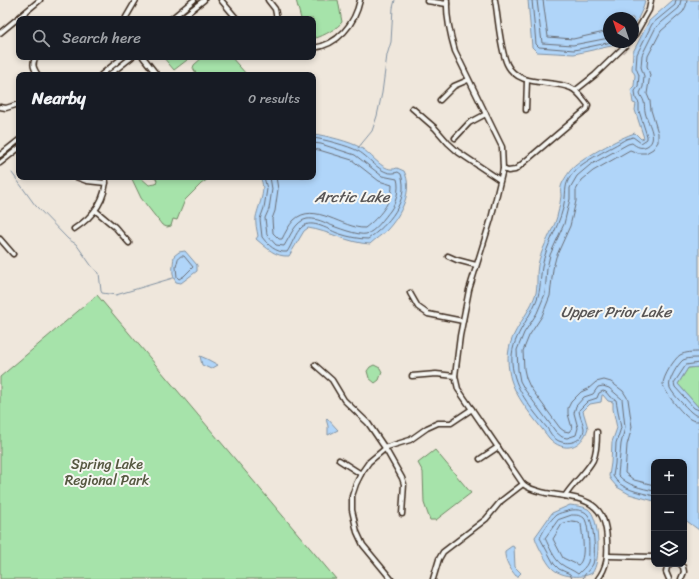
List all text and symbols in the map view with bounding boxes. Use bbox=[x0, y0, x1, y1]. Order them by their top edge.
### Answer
north arrow bbox=[603, 12, 639, 48]
search box bbox=[16, 16, 316, 60]
text: Search here bbox=[62, 25, 141, 51]
icon: search bbox=[30, 27, 52, 49]
text: Nearby bbox=[32, 83, 86, 113]
text: 0 results bbox=[248, 87, 300, 110]
water label: Arctic Lake bbox=[314, 184, 391, 210]
water label: Upper Prior Lake bbox=[561, 299, 673, 325]
park label: Spring Lake Regional Park bbox=[65, 452, 150, 493]
map controls bbox=[651, 459, 687, 567]
button: + bbox=[651, 459, 687, 495]
button: − bbox=[651, 495, 687, 531]
button: layers bbox=[651, 531, 687, 567]

